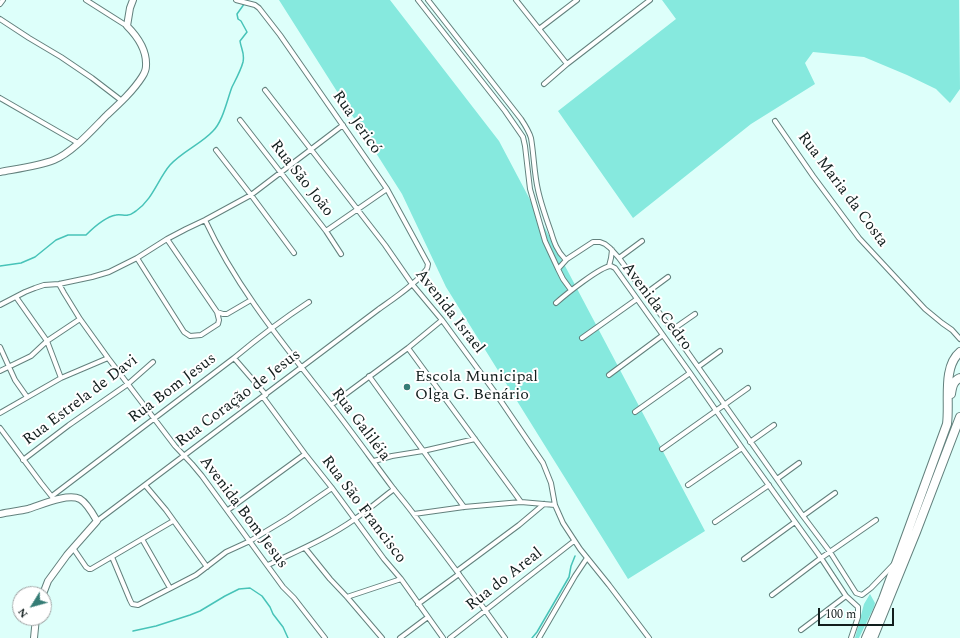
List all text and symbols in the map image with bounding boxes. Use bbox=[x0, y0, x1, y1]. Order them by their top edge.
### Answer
street label: Rua Jericó bbox=[327, 88, 385, 158]
street label: Rua Maria da Costa bbox=[793, 129, 891, 251]
street label: Rua São João bbox=[265, 137, 337, 221]
street label: Avenida Cedro bbox=[617, 259, 695, 355]
street label: Avenida Israel bbox=[410, 266, 488, 358]
street label: Rua Coração de Jesus bbox=[173, 346, 305, 452]
street label: Rua Bom Jesus bbox=[125, 350, 221, 428]
street label: Rua Estrela de Davi bbox=[20, 352, 142, 450]
place label: Escola Municipal Olga G. Benário bbox=[415, 368, 538, 406]
marker: Escola Municipal Olga G. Benário bbox=[402, 382, 412, 392]
street label: Rua Galiléia bbox=[326, 385, 394, 465]
street label: Rua São Francisco bbox=[316, 452, 410, 568]
street label: Avenida Bom Jesus bbox=[195, 453, 291, 573]
street label: Rua do Areal bbox=[463, 544, 547, 616]
north arrow bbox=[12, 586, 52, 626]
scale bar bbox=[820, 600, 896, 626]
text: N bbox=[13, 604, 32, 622]
text: 100 m bbox=[825, 605, 856, 624]

